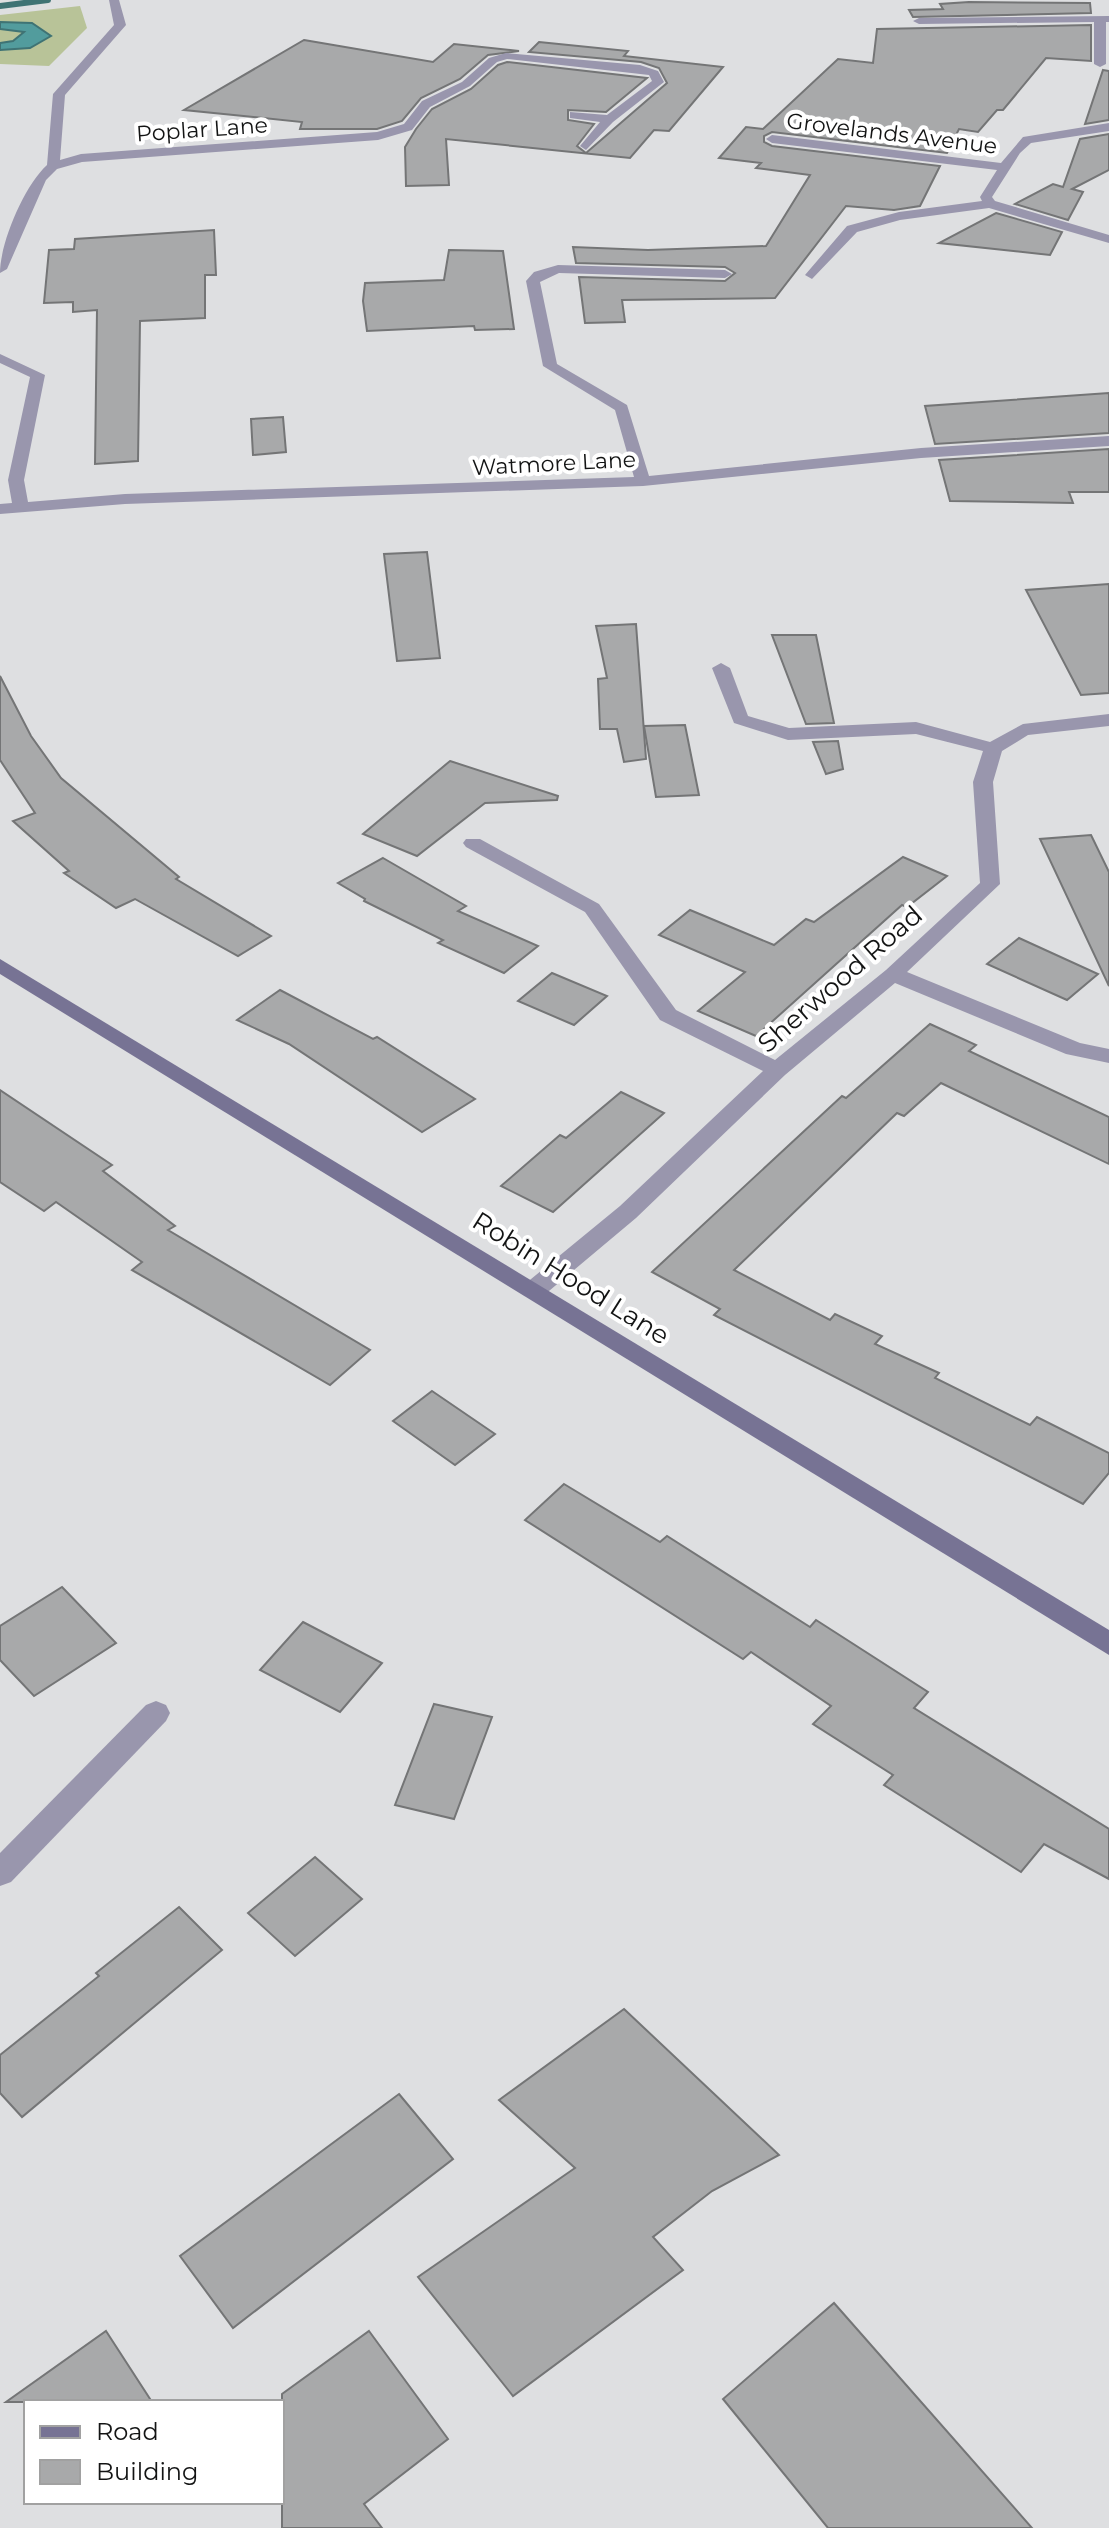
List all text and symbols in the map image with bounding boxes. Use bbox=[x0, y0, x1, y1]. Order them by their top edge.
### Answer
street label: Grovelands Avenue bbox=[785, 107, 999, 160]
street label: Poplar Lane bbox=[135, 111, 269, 148]
street label: Watmore Lane bbox=[471, 446, 637, 481]
street label: Sherwood Road bbox=[751, 899, 929, 1059]
street label: Robin Hood Lane bbox=[467, 1204, 675, 1352]
legend bbox=[24, 2400, 284, 2504]
text: Road bbox=[96, 2417, 159, 2446]
text: Building bbox=[96, 2457, 199, 2486]

